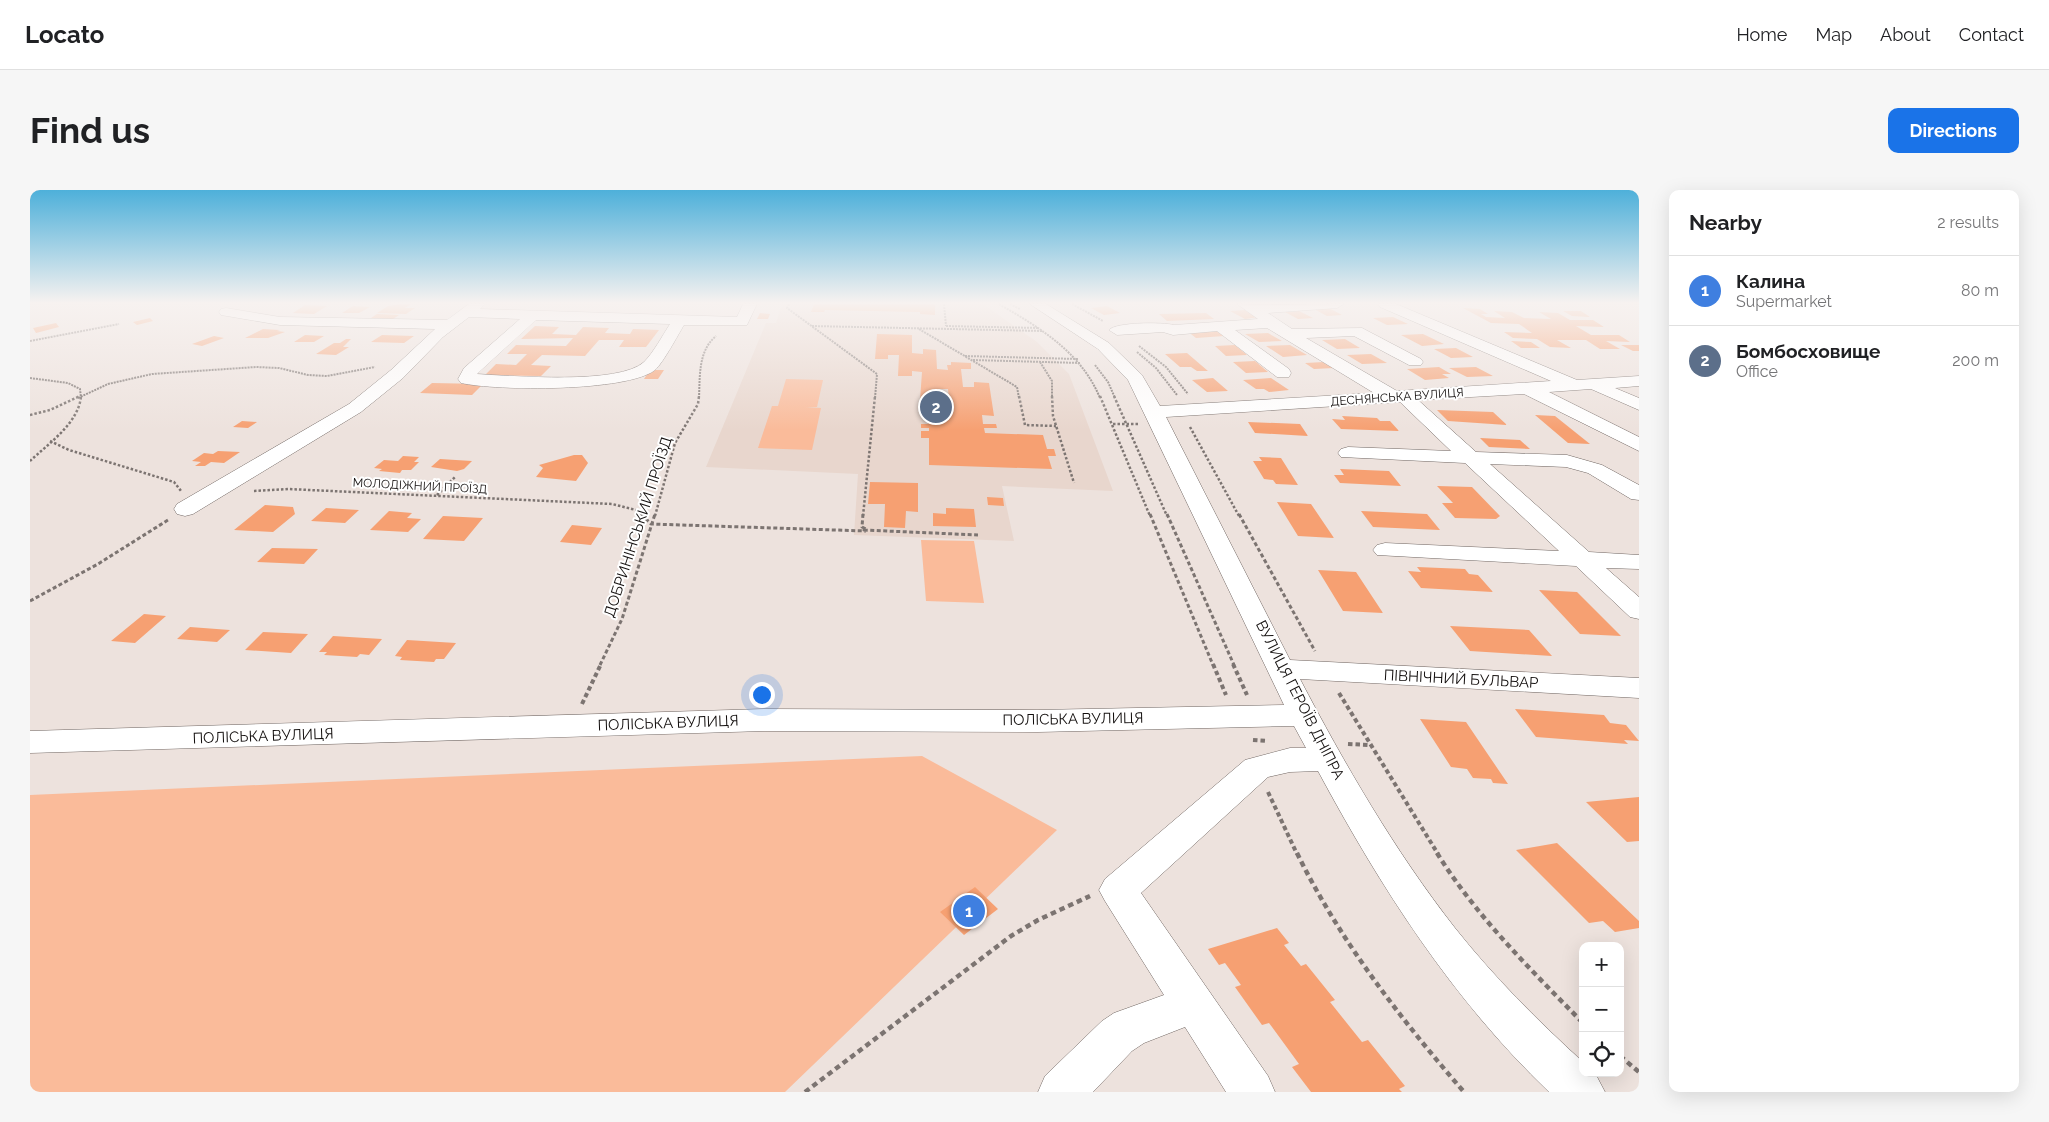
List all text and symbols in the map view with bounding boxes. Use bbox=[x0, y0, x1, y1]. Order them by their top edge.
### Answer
text: Locato bbox=[25, 20, 104, 49]
text: Home bbox=[1736, 24, 1787, 45]
text: Map bbox=[1815, 24, 1852, 45]
text: About bbox=[1880, 24, 1931, 45]
text: Contact bbox=[1959, 24, 2024, 45]
button: Directions bbox=[1888, 108, 2019, 153]
text: Find us bbox=[30, 110, 150, 151]
text: Nearby bbox=[1689, 210, 1762, 235]
text: 2 results bbox=[1937, 213, 1999, 232]
text: Калина bbox=[1736, 270, 1805, 292]
text: 1 bbox=[1701, 281, 1709, 300]
text: 80 m bbox=[1961, 281, 1999, 300]
text: Supermarket bbox=[1736, 292, 1832, 311]
text: Бомбосховище bbox=[1736, 340, 1880, 362]
text: 2 bbox=[1700, 351, 1710, 370]
text: 200 m bbox=[1952, 351, 1999, 370]
text: Office bbox=[1736, 362, 1778, 381]
street label: ДЕСНЯНСЬКА ВУЛИЦЯ bbox=[1330, 385, 1464, 409]
pin: 2 bbox=[920, 388, 952, 426]
street label: ДОБРИНІНСЬКИЙ ПРОЇЗД bbox=[599, 434, 676, 619]
street label: МОЛОДІЖНИЙ ПРОЇЗД bbox=[352, 475, 488, 497]
street label: ВУЛИЦЯ ГЕРОЇВ ДНІПРА bbox=[1252, 617, 1349, 783]
street label: ПІВНІЧНИЙ БУЛЬВАР bbox=[1383, 666, 1539, 692]
your location bbox=[749, 682, 775, 708]
street label: ПОЛІСЬКА ВУЛИЦЯ bbox=[1002, 709, 1144, 729]
street label: ПОЛІСЬКА ВУЛИЦЯ bbox=[597, 712, 739, 734]
street label: ПОЛІСЬКА ВУЛИЦЯ bbox=[192, 725, 334, 747]
pin: 1 bbox=[953, 892, 985, 930]
map controls bbox=[1579, 942, 1624, 1077]
button: + bbox=[1579, 942, 1624, 987]
button: − bbox=[1579, 987, 1624, 1032]
button: locate bbox=[1579, 1032, 1624, 1077]

